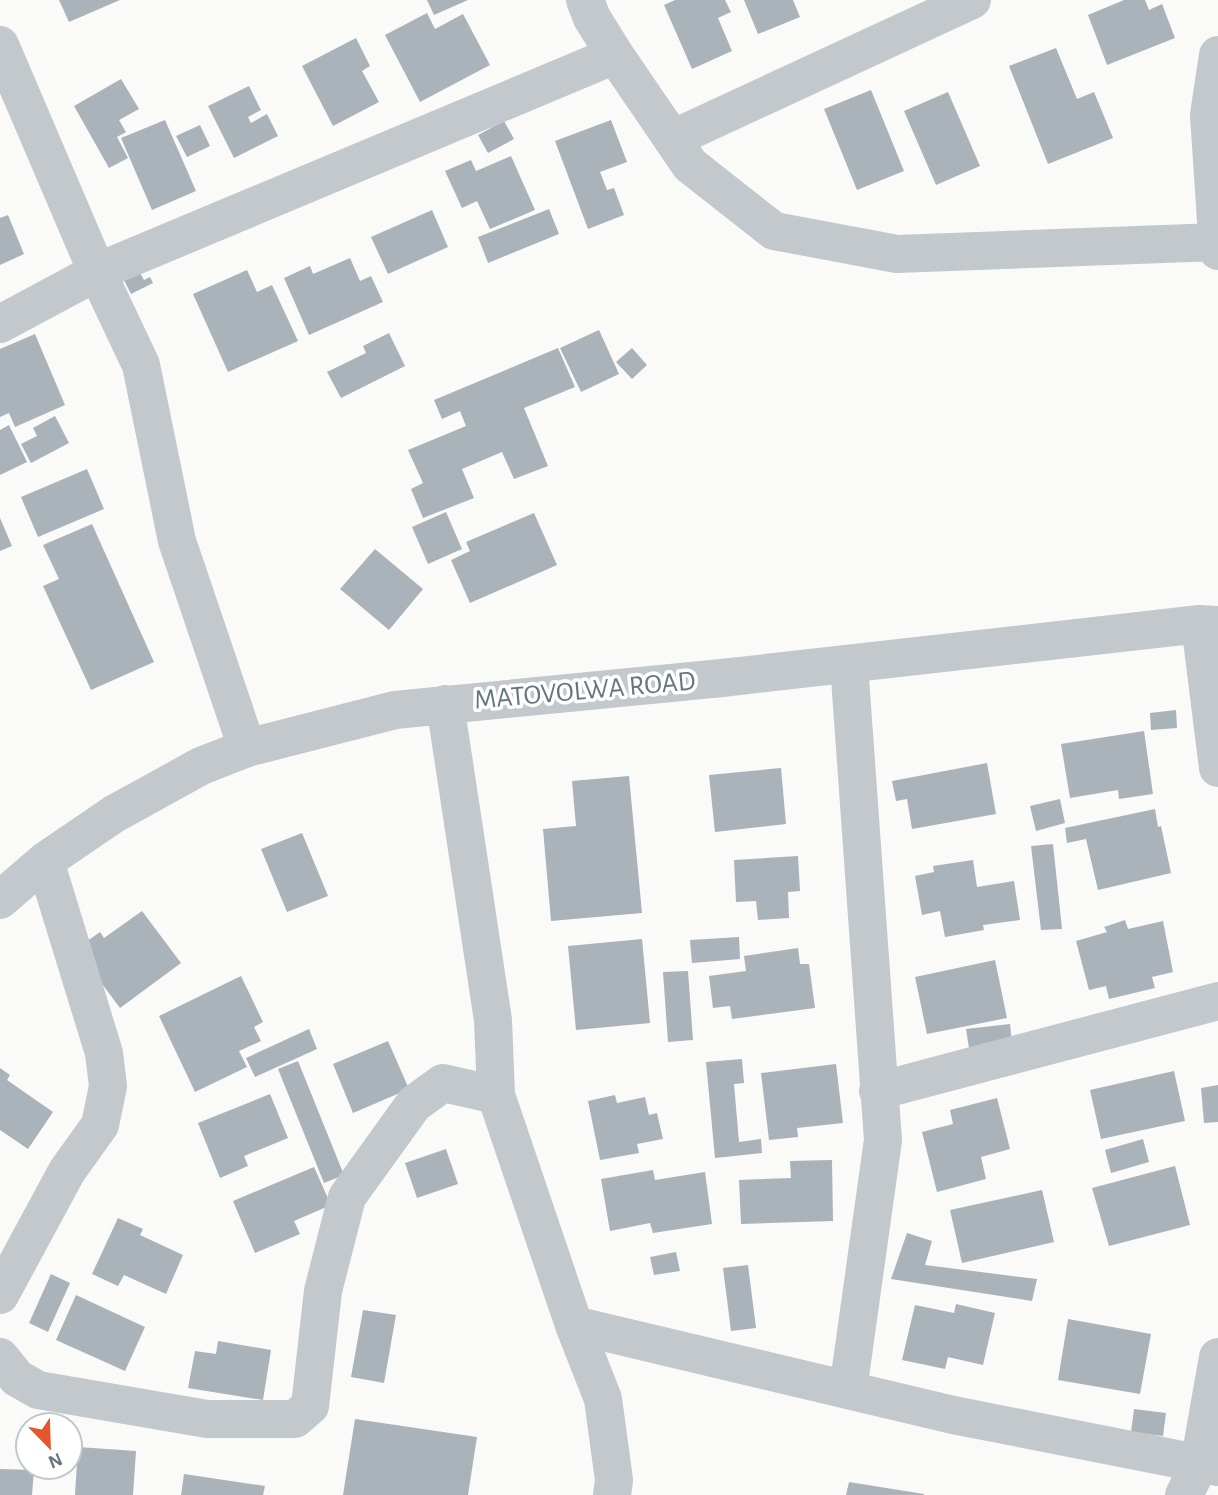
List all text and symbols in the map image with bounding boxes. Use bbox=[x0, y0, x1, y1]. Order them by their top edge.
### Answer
street label: MATOVOLWA ROAD bbox=[473, 667, 697, 715]
north arrow bbox=[14, 1411, 84, 1481]
text: N bbox=[45, 1449, 65, 1472]

